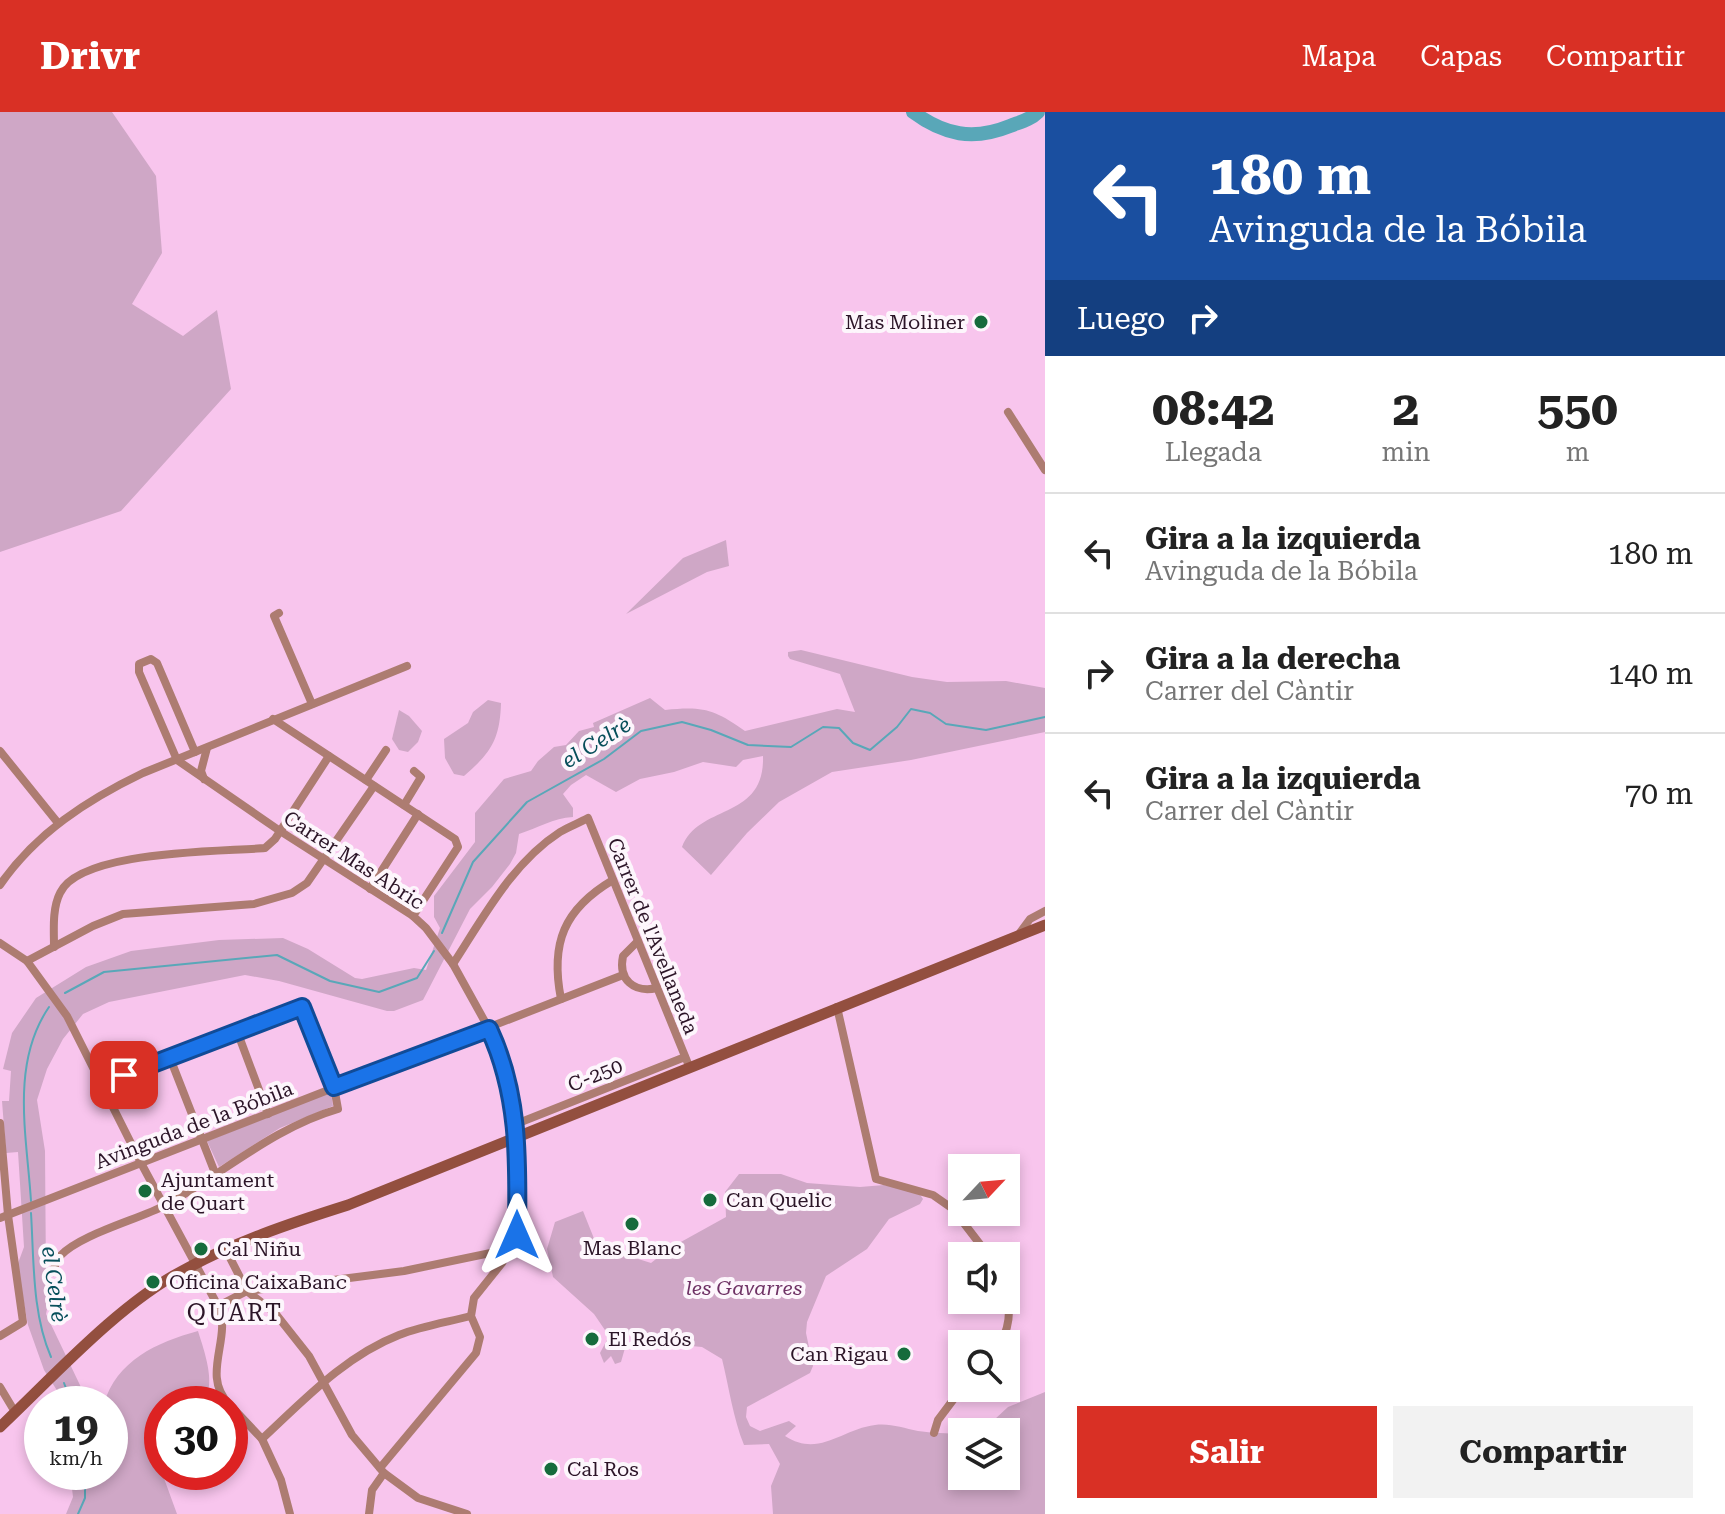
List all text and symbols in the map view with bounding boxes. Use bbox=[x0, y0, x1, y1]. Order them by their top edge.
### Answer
text: Drivr bbox=[40, 34, 140, 78]
text: Mapa bbox=[1301, 40, 1376, 73]
text: Capas bbox=[1420, 40, 1502, 73]
text: Compartir bbox=[1546, 40, 1685, 73]
text: 180 m bbox=[1209, 142, 1371, 208]
icon: left bbox=[1077, 144, 1181, 248]
text: Avinguda de la Bóbila bbox=[1209, 209, 1587, 251]
icon: right bbox=[1181, 296, 1225, 340]
text: Luego bbox=[1077, 301, 1165, 336]
place label: Mas Moliner bbox=[845, 310, 965, 334]
marker: Mas Moliner bbox=[972, 313, 990, 331]
text: 08:42 bbox=[1152, 381, 1275, 437]
text: 2 bbox=[1392, 381, 1419, 437]
text: 550 bbox=[1537, 381, 1618, 437]
text: Llegada bbox=[1165, 437, 1262, 467]
text: min bbox=[1382, 437, 1430, 467]
text: m bbox=[1566, 437, 1590, 467]
text: Gira a la izquierda bbox=[1145, 521, 1421, 556]
icon: left bbox=[1077, 531, 1121, 575]
text: 180 m bbox=[1608, 536, 1693, 571]
text: Avinguda de la Bóbila bbox=[1145, 556, 1418, 586]
text: Gira a la derecha bbox=[1145, 641, 1400, 676]
icon: right bbox=[1077, 651, 1121, 695]
text: 140 m bbox=[1608, 656, 1693, 691]
text: Carrer del Càntir bbox=[1145, 676, 1354, 706]
water label: el Celrè bbox=[557, 712, 635, 773]
text: Gira a la izquierda bbox=[1145, 761, 1421, 796]
icon: left bbox=[1077, 771, 1121, 815]
text: 70 m bbox=[1624, 776, 1693, 811]
text: Carrer del Càntir bbox=[1145, 796, 1354, 826]
street label: Carrer Mas Abric bbox=[279, 806, 429, 914]
street label: Carrer de l'Avellaneda bbox=[603, 834, 703, 1038]
pin bbox=[90, 1041, 158, 1109]
icon: arrive bbox=[102, 1053, 146, 1097]
street label: C-250 bbox=[564, 1053, 626, 1097]
street label: Avinguda de la Bóbila bbox=[92, 1076, 296, 1174]
north arrow bbox=[948, 1154, 1020, 1226]
map controls bbox=[948, 1154, 1020, 1490]
place label: Ajuntament de Quart bbox=[161, 1168, 275, 1215]
marker: Ajuntament de Quart bbox=[136, 1182, 154, 1200]
place label: Can Quelic bbox=[726, 1188, 832, 1212]
marker: Can Quelic bbox=[701, 1191, 719, 1209]
position arrow bbox=[475, 1193, 559, 1277]
marker: Mas Blanc bbox=[623, 1215, 641, 1233]
place label: Mas Blanc bbox=[583, 1236, 681, 1260]
place label: Cal Niñu bbox=[217, 1237, 301, 1261]
marker: Cal Niñu bbox=[192, 1240, 210, 1258]
button: sound bbox=[948, 1242, 1020, 1314]
water label: el Celrè bbox=[37, 1244, 72, 1324]
place label: Oficina CaixaBanc bbox=[169, 1270, 347, 1294]
marker: Oficina CaixaBanc bbox=[144, 1273, 162, 1291]
park label: les Gavarres bbox=[686, 1276, 802, 1300]
district label: QUART bbox=[187, 1299, 283, 1327]
place label: El Redós bbox=[608, 1327, 691, 1351]
marker: El Redós bbox=[583, 1330, 601, 1348]
button: search bbox=[948, 1330, 1020, 1402]
place label: Can Rigau bbox=[790, 1342, 889, 1366]
marker: Can Rigau bbox=[895, 1345, 913, 1363]
speed limit sign: 30 bbox=[144, 1386, 248, 1490]
text: 19 bbox=[54, 1404, 98, 1451]
button: Salir bbox=[1077, 1406, 1377, 1498]
button: Compartir bbox=[1393, 1406, 1693, 1498]
button: layers bbox=[948, 1418, 1020, 1490]
text: km/h bbox=[49, 1446, 103, 1470]
place label: Cal Ros bbox=[567, 1457, 639, 1481]
marker: Cal Ros bbox=[542, 1460, 560, 1478]

